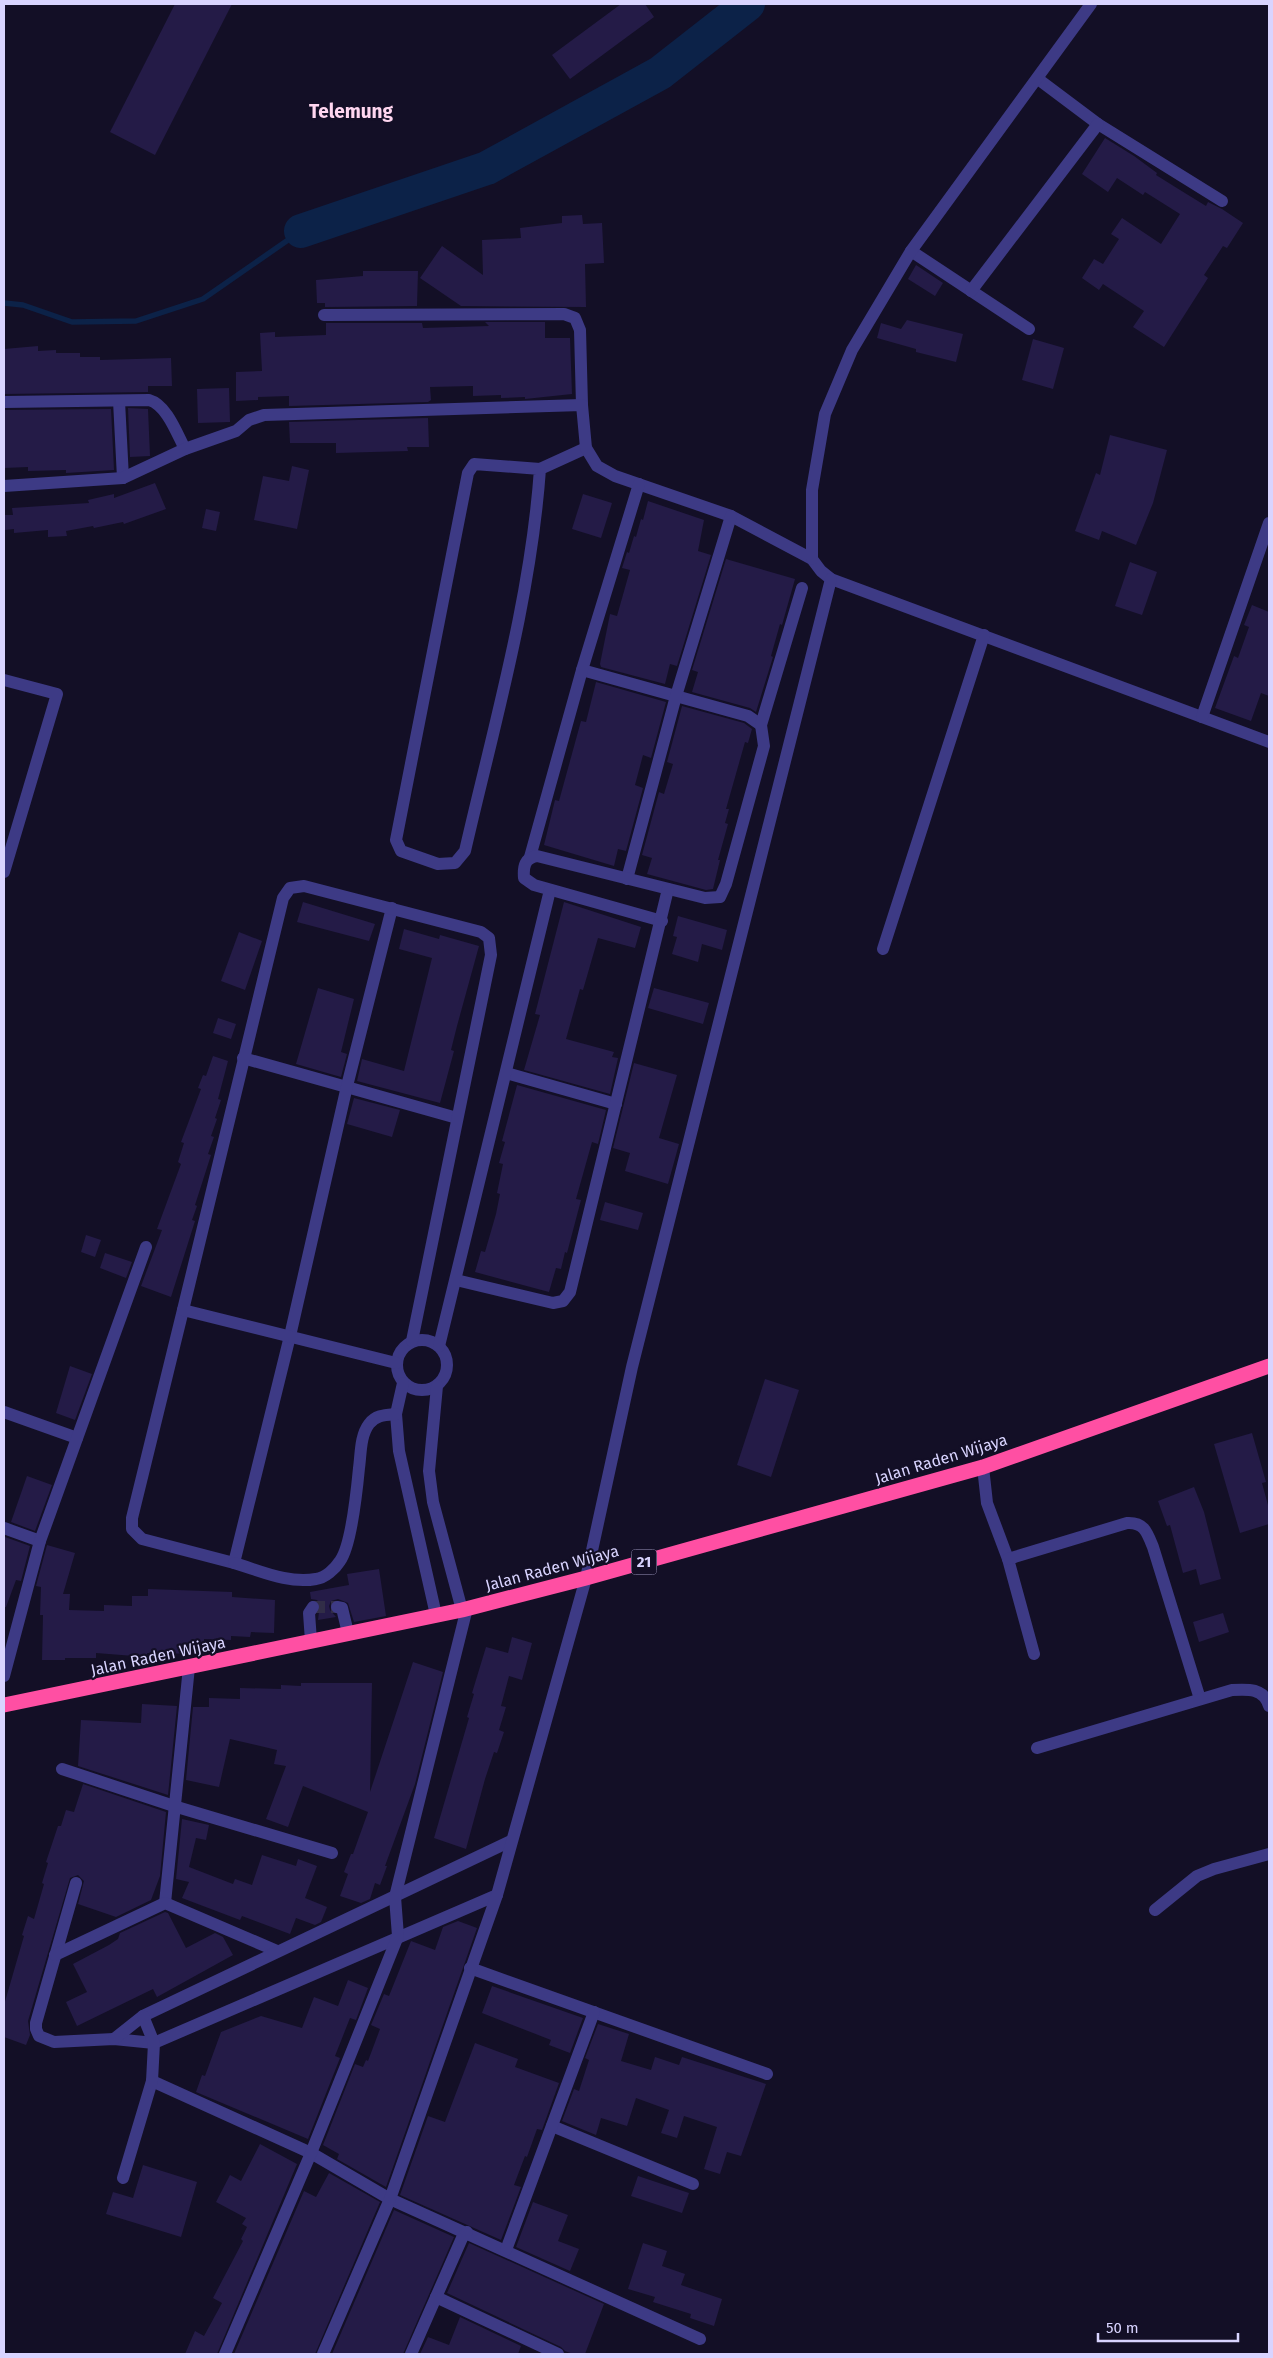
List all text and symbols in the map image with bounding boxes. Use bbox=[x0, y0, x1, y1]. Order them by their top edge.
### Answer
district label: Telemung bbox=[309, 100, 394, 123]
street label: Jalan Raden Wijaya bbox=[872, 1430, 1010, 1488]
street label: Jalan Raden Wijaya bbox=[483, 1541, 621, 1595]
road number: 21 bbox=[632, 1550, 656, 1574]
street label: Jalan Raden Wijaya bbox=[89, 1632, 227, 1680]
scale bar bbox=[1098, 2310, 1238, 2342]
text: 50 m bbox=[1106, 2319, 1139, 2337]

